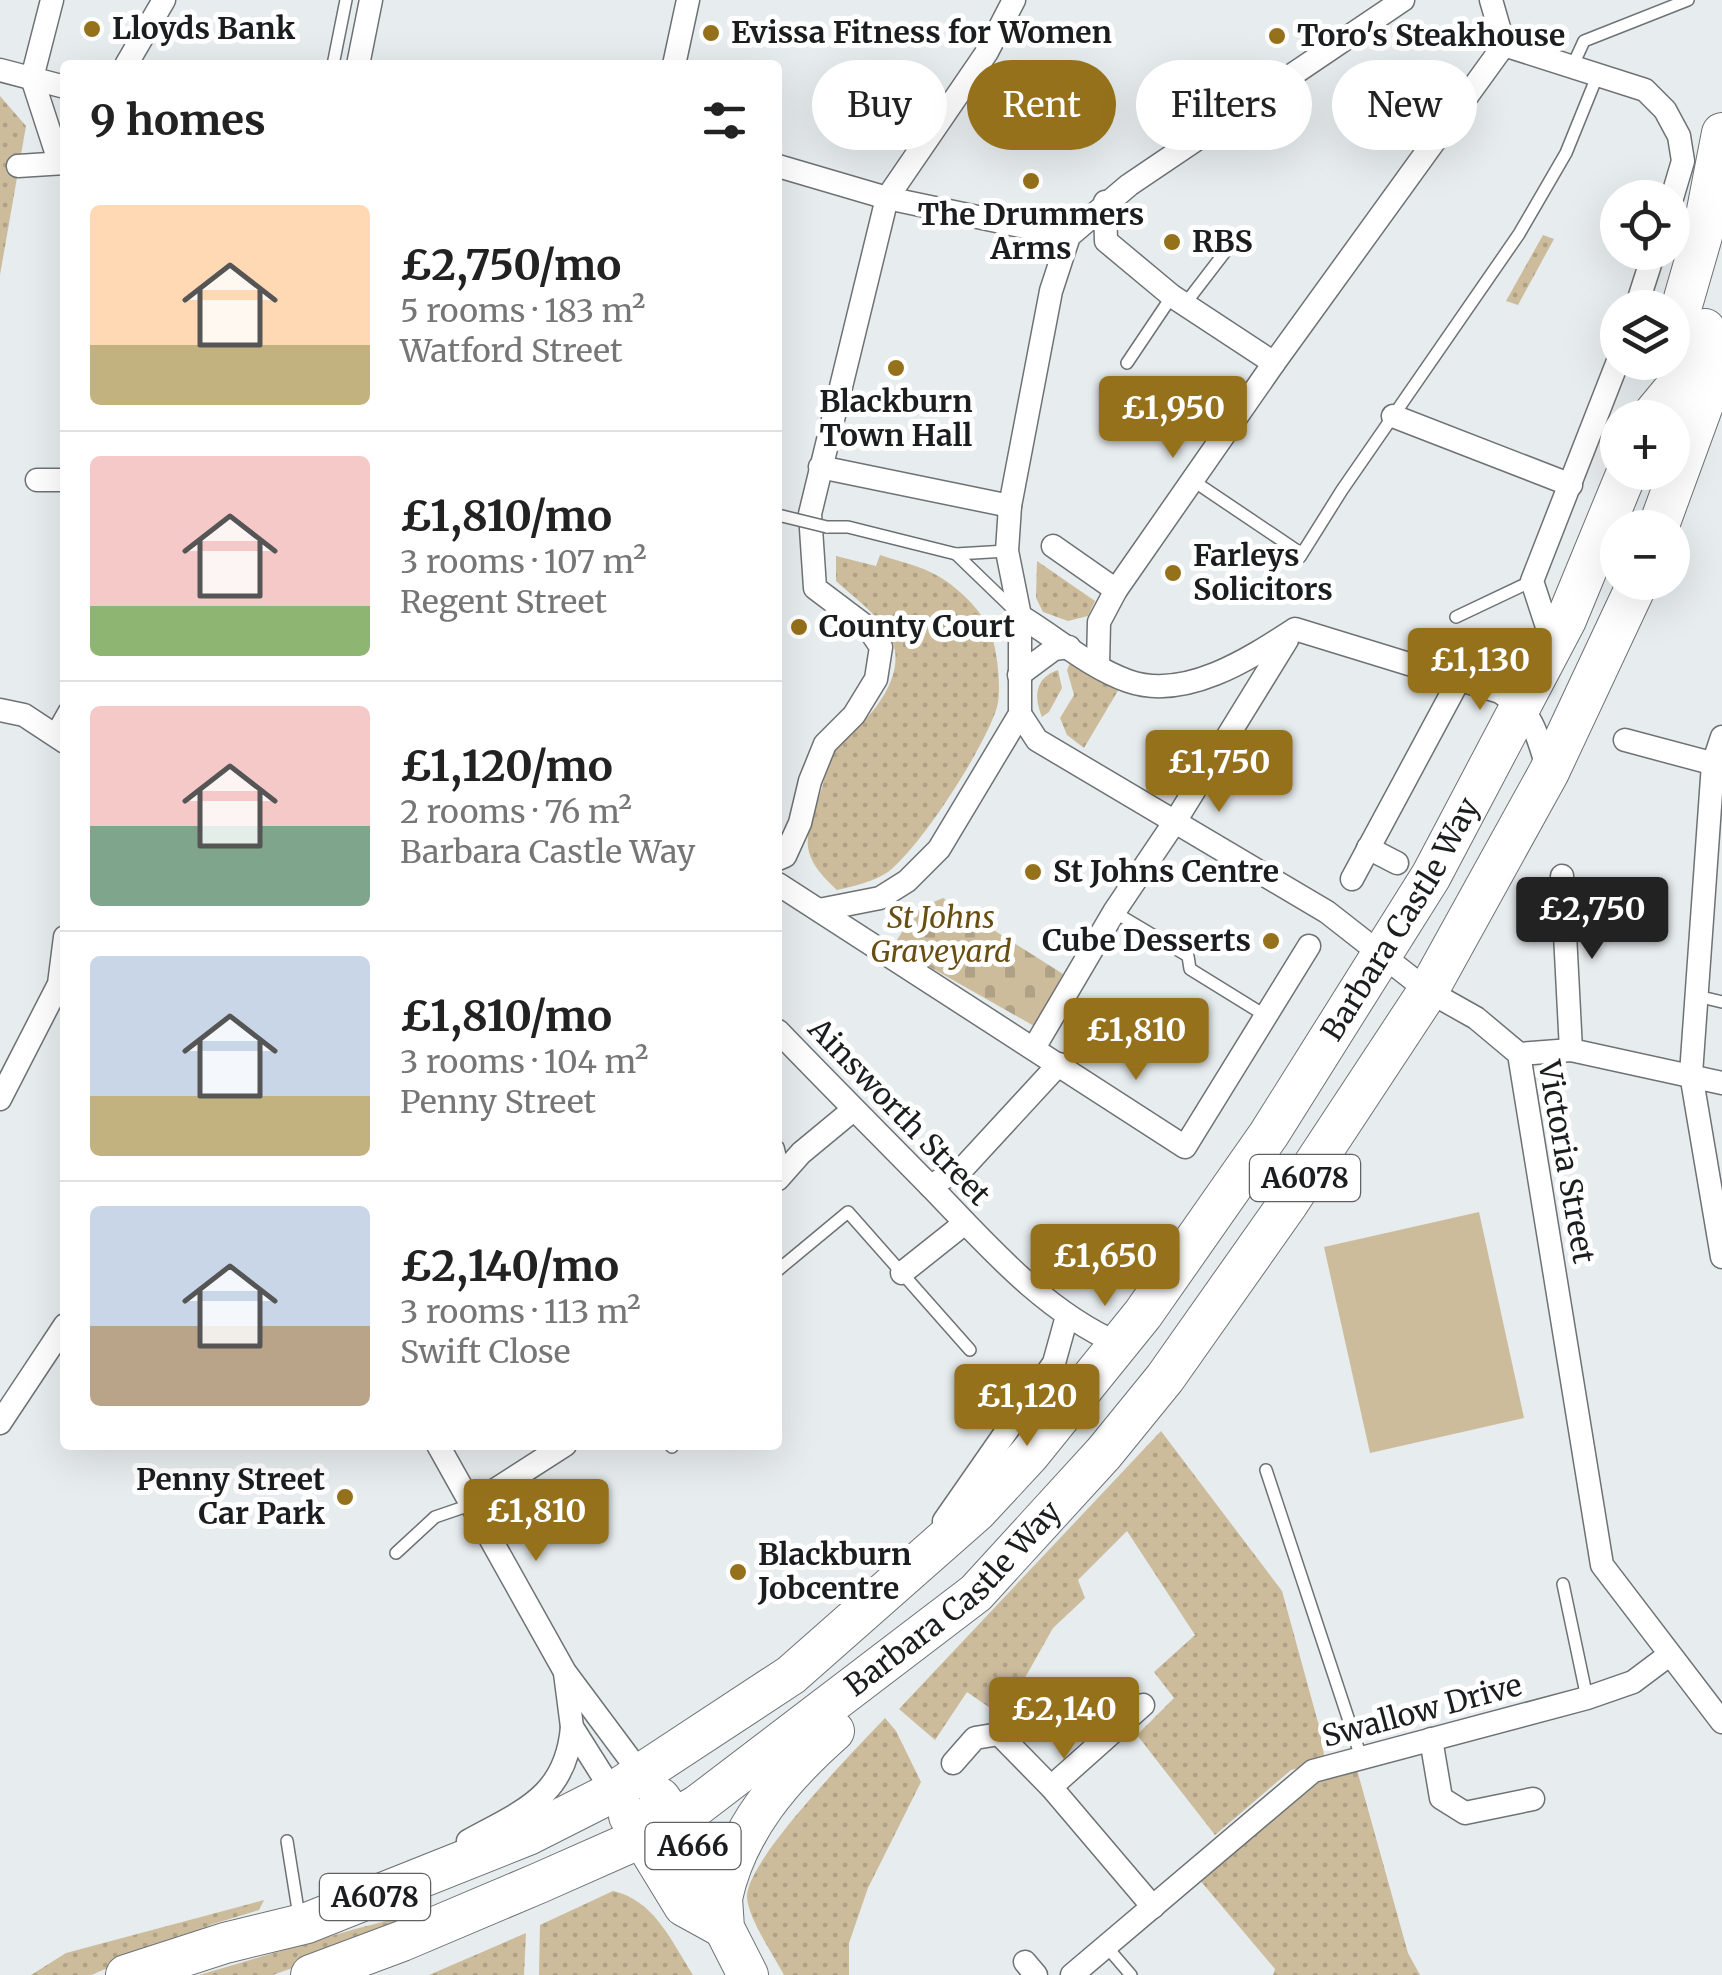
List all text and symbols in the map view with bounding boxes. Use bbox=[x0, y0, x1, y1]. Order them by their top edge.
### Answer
place label: Lloyds Bank bbox=[112, 9, 296, 47]
place label: Evissa Fitness for Women bbox=[731, 13, 1112, 51]
place label: Toro's Steakhouse bbox=[1297, 16, 1565, 54]
marker: Lloyds Bank bbox=[81, 18, 103, 40]
marker: Evissa Fitness for Women bbox=[700, 22, 722, 44]
marker: Toro's Steakhouse bbox=[1266, 25, 1288, 47]
chip: Buy bbox=[812, 60, 947, 150]
chip: Rent bbox=[967, 60, 1116, 150]
chip: Filters bbox=[1136, 60, 1312, 150]
chip: New bbox=[1332, 60, 1477, 150]
icon: filters bbox=[697, 93, 752, 148]
text: 9 homes bbox=[90, 94, 266, 146]
marker: The Drummers Arms bbox=[1020, 170, 1042, 192]
map controls bbox=[1600, 180, 1690, 600]
button: locate bbox=[1600, 180, 1690, 270]
place label: The Drummers Arms bbox=[918, 195, 1144, 267]
place label: RBS bbox=[1192, 222, 1253, 260]
marker: RBS bbox=[1161, 231, 1183, 253]
text: £2,750/mo bbox=[400, 239, 621, 291]
icon: home bbox=[170, 245, 290, 365]
button: layers bbox=[1600, 290, 1690, 380]
text: 5 rooms · 183 m² bbox=[400, 291, 646, 331]
text: Watford Street bbox=[400, 331, 622, 371]
marker: Blackburn Town Hall bbox=[885, 357, 907, 379]
pin: £1,950 bbox=[1092, 376, 1254, 461]
place label: Blackburn Town Hall bbox=[819, 382, 973, 454]
text: £1,950 bbox=[1121, 388, 1225, 428]
button: + bbox=[1600, 400, 1690, 490]
text: £1,810/mo bbox=[400, 490, 612, 542]
icon: home bbox=[170, 496, 290, 616]
button: − bbox=[1600, 510, 1690, 600]
place label: Farleys Solicitors bbox=[1193, 536, 1333, 608]
text: 3 rooms · 107 m² bbox=[400, 542, 647, 582]
marker: Farleys Solicitors bbox=[1162, 562, 1184, 584]
text: Regent Street bbox=[400, 582, 607, 622]
place label: County Court bbox=[819, 607, 1015, 645]
marker: County Court bbox=[788, 616, 810, 638]
pin: £1,130 bbox=[1399, 628, 1561, 713]
text: £1,130 bbox=[1430, 640, 1530, 680]
pin: £1,750 bbox=[1138, 730, 1300, 815]
text: £1,120/mo bbox=[400, 740, 613, 792]
text: £1,750 bbox=[1168, 742, 1270, 782]
icon: home bbox=[170, 746, 290, 866]
street label: Barbara Castle Way bbox=[1312, 790, 1487, 1048]
text: 2 rooms · 76 m² bbox=[400, 792, 632, 832]
text: Barbara Castle Way bbox=[400, 832, 695, 872]
place label: St Johns Centre bbox=[1053, 852, 1279, 890]
marker: St Johns Centre bbox=[1022, 861, 1044, 883]
pin: £2,750 bbox=[1511, 877, 1673, 962]
text: £2,750 bbox=[1538, 889, 1646, 929]
park label: St Johns Graveyard bbox=[871, 898, 1012, 970]
place label: Cube Desserts bbox=[1042, 921, 1251, 959]
marker: Cube Desserts bbox=[1260, 930, 1282, 952]
text: £1,810/mo bbox=[400, 990, 612, 1042]
icon: home bbox=[170, 996, 290, 1116]
pin: £1,810 bbox=[1055, 998, 1217, 1083]
street label: Ainsworth Street bbox=[800, 1009, 999, 1213]
text: £1,810 bbox=[1086, 1010, 1186, 1050]
text: 3 rooms · 104 m² bbox=[400, 1042, 648, 1082]
street label: Victoria Street bbox=[1530, 1056, 1604, 1266]
text: Penny Street bbox=[400, 1082, 596, 1122]
road number: A6078 bbox=[1250, 1155, 1360, 1201]
pin: £1,650 bbox=[1024, 1224, 1186, 1309]
text: £1,650 bbox=[1053, 1236, 1157, 1276]
text: £2,140/mo bbox=[400, 1240, 619, 1292]
icon: home bbox=[170, 1246, 290, 1366]
text: 3 rooms · 113 m² bbox=[400, 1292, 641, 1332]
text: Swift Close bbox=[400, 1332, 570, 1372]
pin: £1,120 bbox=[946, 1364, 1108, 1449]
text: £1,120 bbox=[976, 1376, 1078, 1416]
place label: Penny Street Car Park bbox=[136, 1460, 326, 1532]
pin: £1,810 bbox=[455, 1479, 617, 1564]
marker: Penny Street Car Park bbox=[334, 1486, 356, 1508]
text: £1,810 bbox=[486, 1491, 586, 1531]
street label: Barbara Castle Way bbox=[837, 1492, 1069, 1704]
place label: Blackburn Jobcentre bbox=[757, 1535, 911, 1607]
marker: Blackburn Jobcentre bbox=[727, 1561, 749, 1583]
street label: Swallow Drive bbox=[1318, 1665, 1526, 1755]
pin: £2,140 bbox=[983, 1677, 1145, 1762]
text: £2,140 bbox=[1011, 1689, 1117, 1729]
road number: A666 bbox=[646, 1823, 740, 1869]
road number: A6078 bbox=[320, 1874, 430, 1920]

